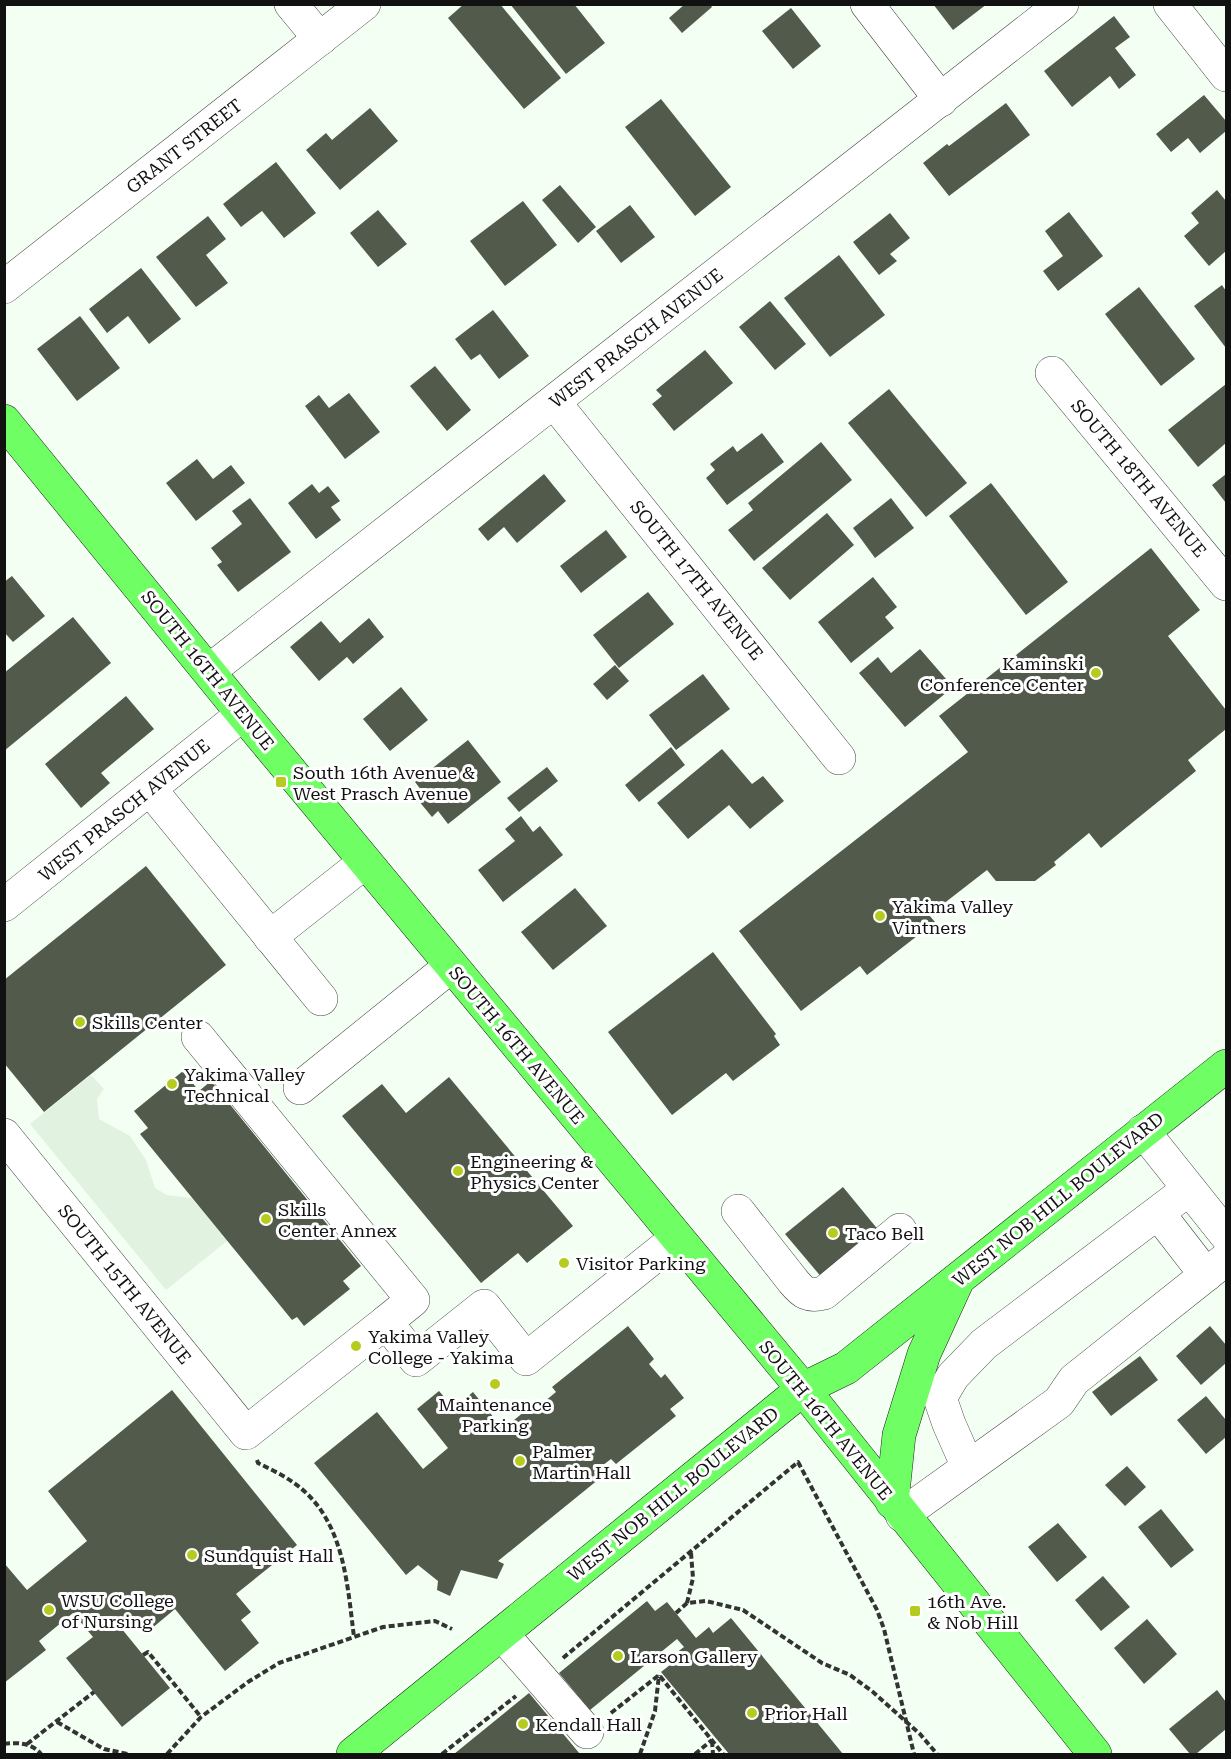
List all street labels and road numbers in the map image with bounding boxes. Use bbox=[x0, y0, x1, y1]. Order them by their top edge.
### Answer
street label: GRANT STREET bbox=[122, 94, 246, 198]
street label: WEST PRASCH AVENUE bbox=[545, 264, 727, 412]
street label: SOUTH 18TH AVENUE bbox=[1067, 395, 1211, 561]
street label: SOUTH 17TH AVENUE bbox=[626, 496, 768, 664]
street label: SOUTH 16TH AVENUE bbox=[137, 586, 279, 754]
street label: WEST PRASCH AVENUE bbox=[34, 734, 214, 886]
street label: SOUTH 16TH AVENUE bbox=[445, 962, 589, 1128]
street label: WEST NOB HILL BOULEVARD bbox=[948, 1107, 1168, 1291]
street label: SOUTH 15TH AVENUE bbox=[54, 1200, 196, 1368]
street label: SOUTH 16TH AVENUE bbox=[755, 1336, 897, 1504]
street label: WEST NOB HILL BOULEVARD bbox=[563, 1402, 783, 1586]

